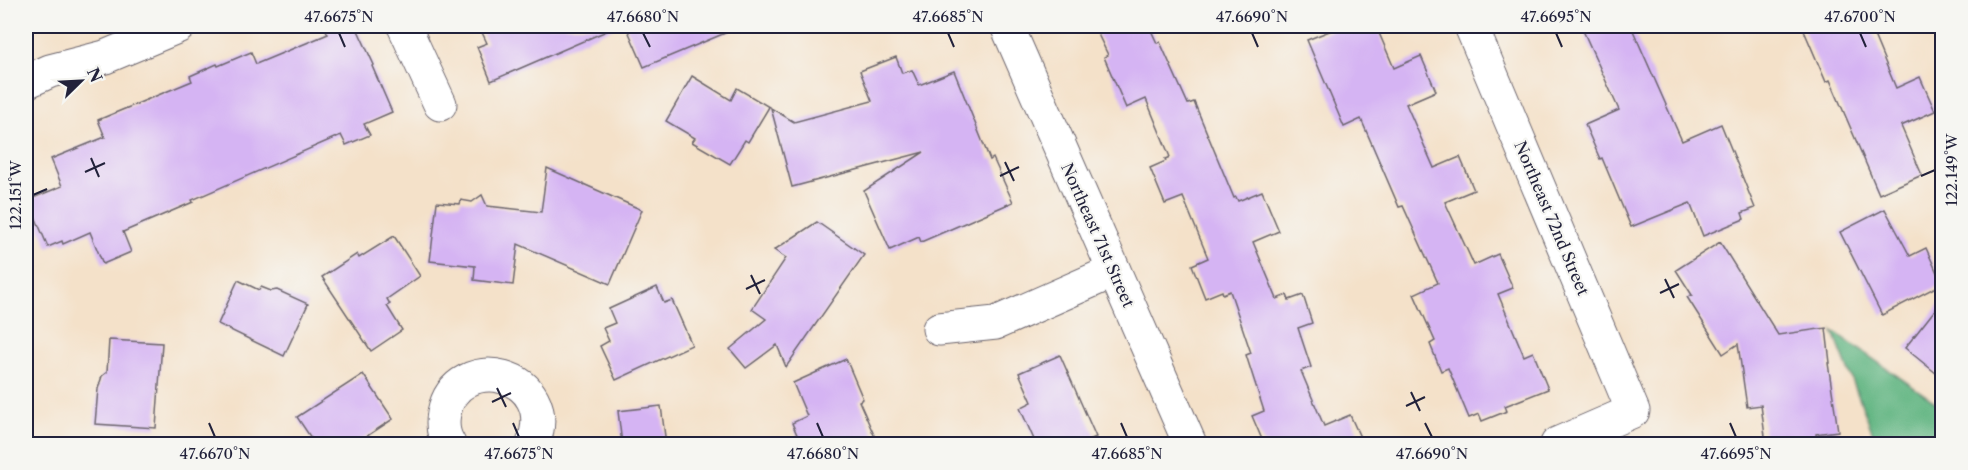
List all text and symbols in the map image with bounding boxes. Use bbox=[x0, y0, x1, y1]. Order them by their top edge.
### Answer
text: 47.6675°N bbox=[304, 7, 374, 26]
text: 47.6680°N bbox=[607, 7, 679, 26]
text: 47.6685°N bbox=[912, 7, 984, 26]
text: 47.6690°N bbox=[1216, 7, 1288, 26]
text: 47.6695°N bbox=[1520, 7, 1592, 26]
text: 47.6700°N bbox=[1824, 7, 1896, 26]
north arrow bbox=[51, 51, 111, 111]
text: N bbox=[83, 64, 107, 85]
text: 122.149°W bbox=[1942, 133, 1961, 206]
street label: Northeast 72nd Street bbox=[1510, 138, 1594, 298]
text: 122.151°W bbox=[6, 160, 25, 230]
street label: Northeast 71st Street bbox=[1057, 160, 1139, 311]
text: 47.6670°N bbox=[180, 444, 250, 463]
text: 47.6675°N bbox=[484, 444, 554, 463]
text: 47.6680°N bbox=[787, 444, 859, 463]
text: 47.6685°N bbox=[1091, 444, 1163, 463]
text: 47.6690°N bbox=[1396, 444, 1468, 463]
text: 47.6695°N bbox=[1700, 444, 1772, 463]

